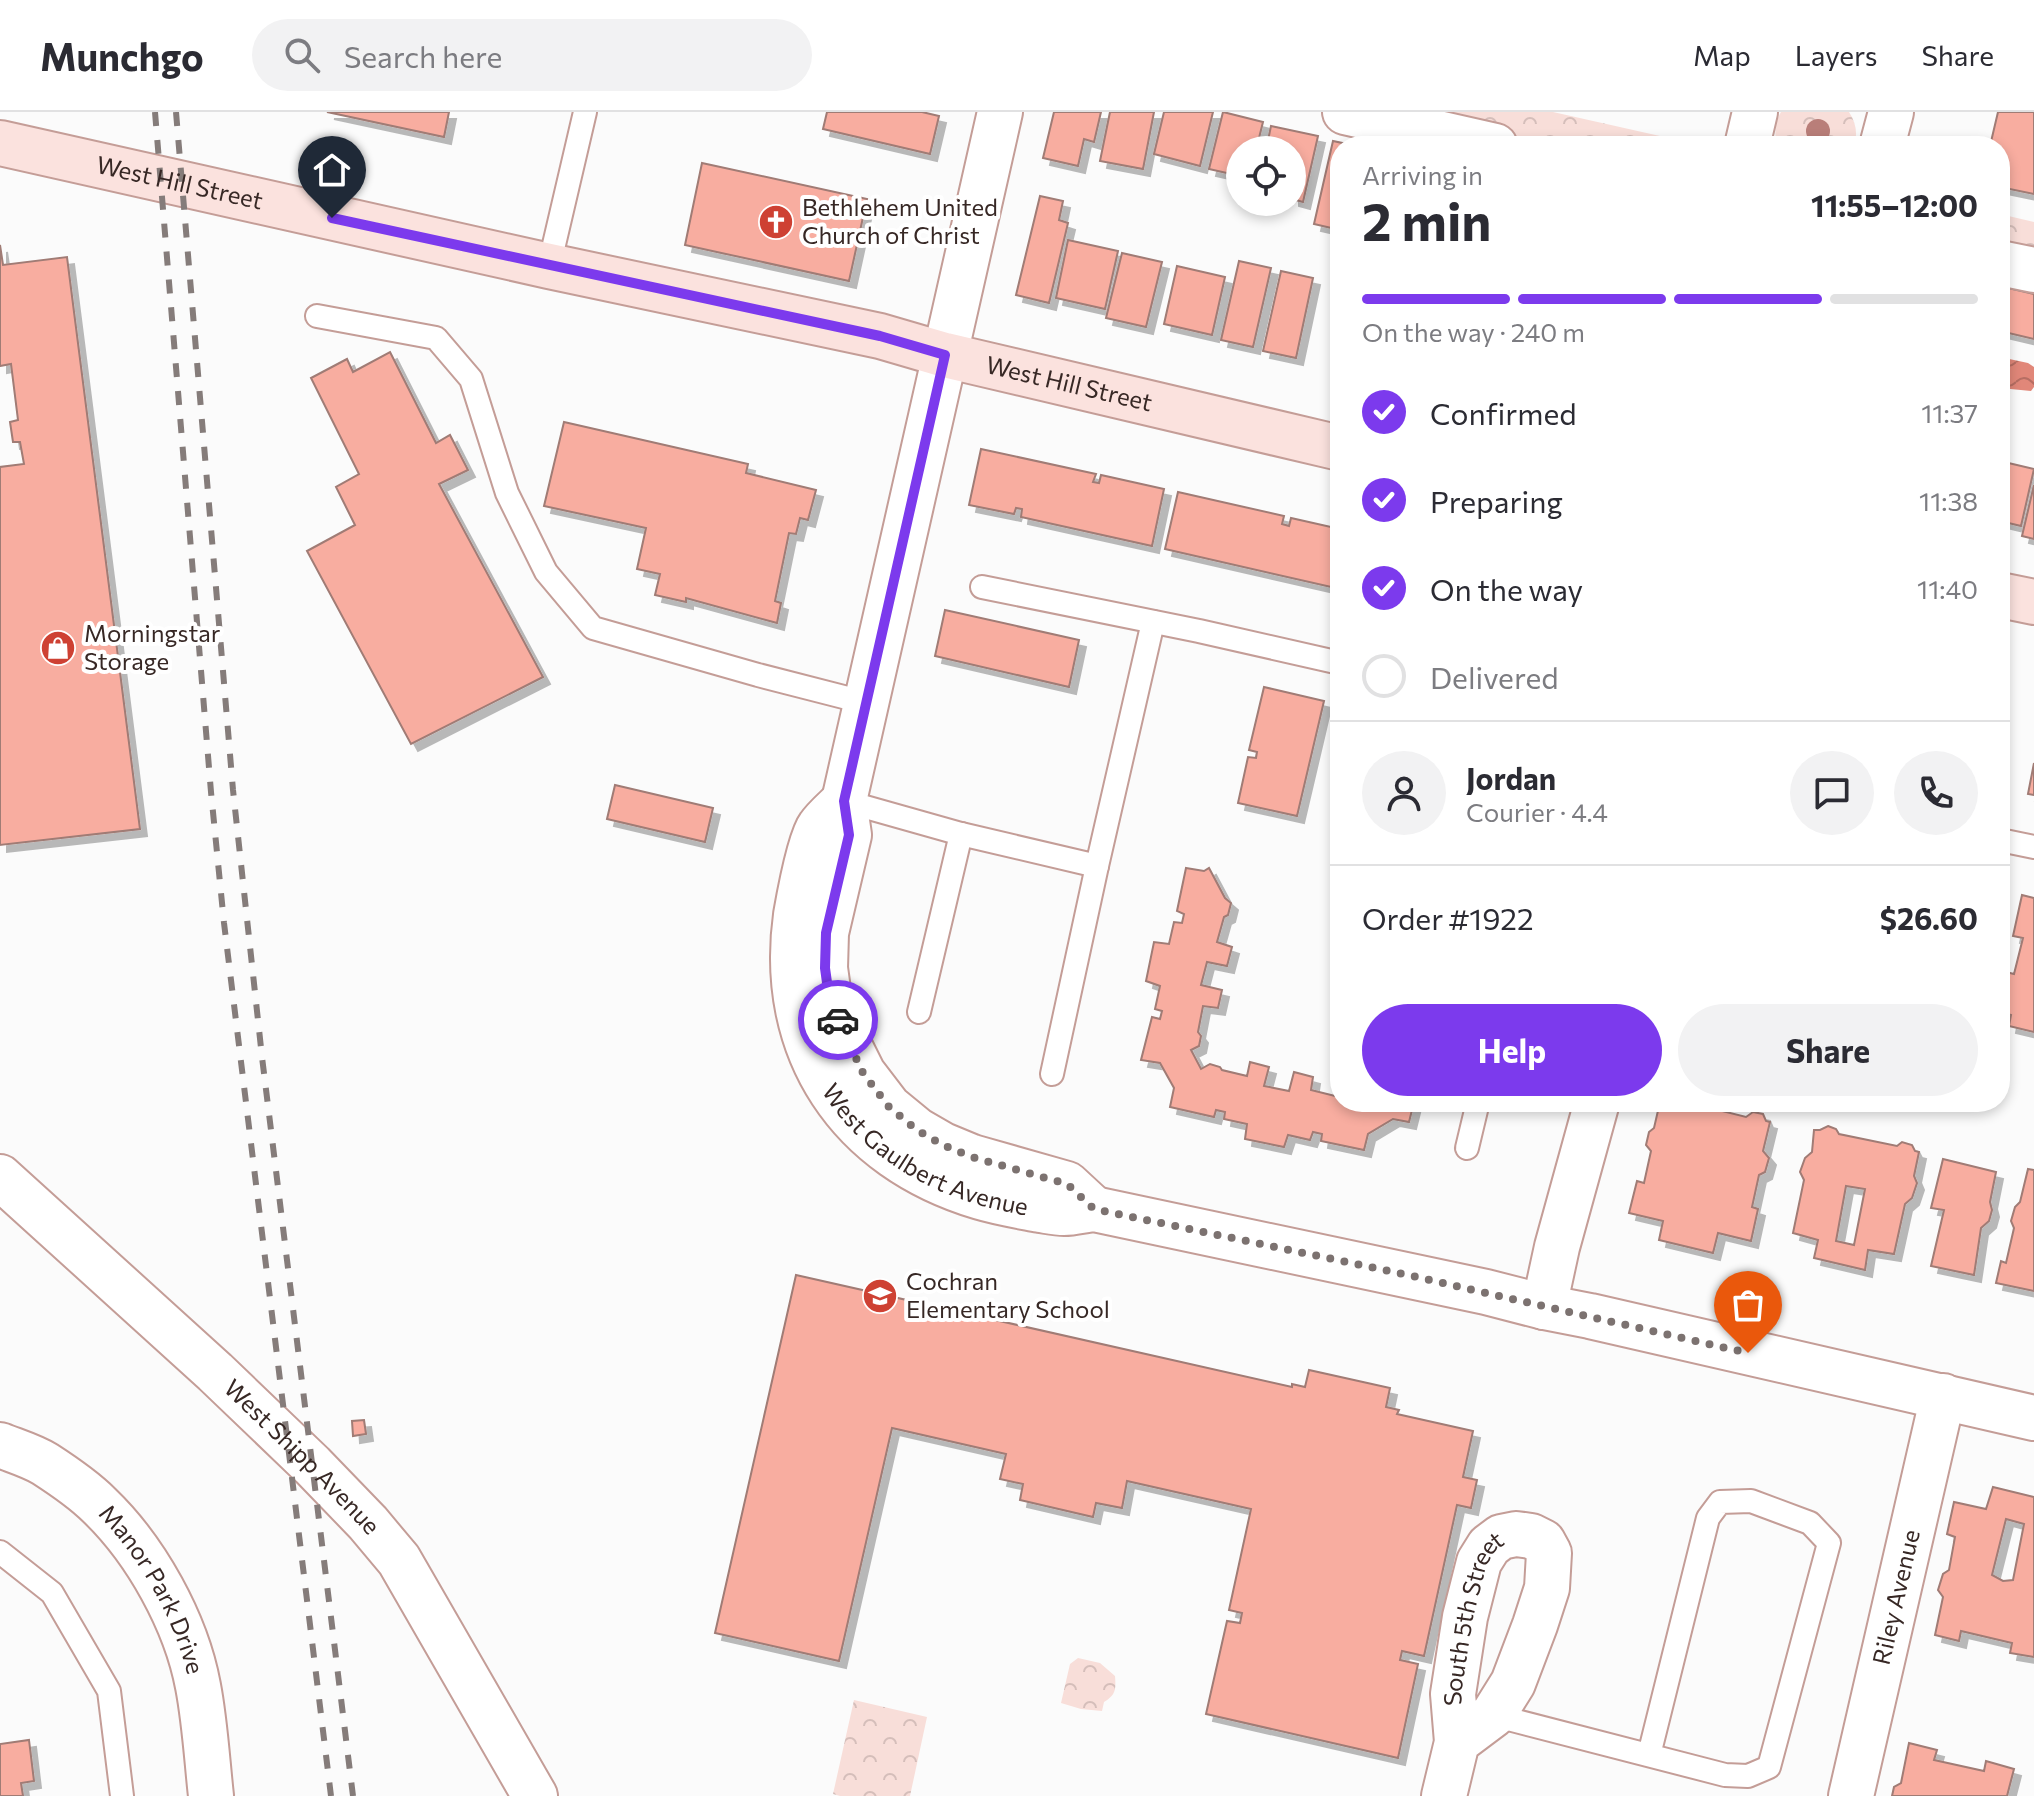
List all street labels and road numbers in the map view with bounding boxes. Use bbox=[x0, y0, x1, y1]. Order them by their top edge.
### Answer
street label: West Hill Street bbox=[94, 149, 266, 214]
street label: West Hill Street bbox=[983, 349, 1155, 416]
street label: West Gaulbert Avenue bbox=[817, 1078, 1031, 1220]
street label: West Shipp Avenue bbox=[219, 1373, 387, 1540]
street label: Manor Park Drive bbox=[94, 1498, 211, 1677]
street label: South 5th Street bbox=[1437, 1524, 1509, 1707]
street label: Riley Avenue bbox=[1866, 1526, 1925, 1667]

